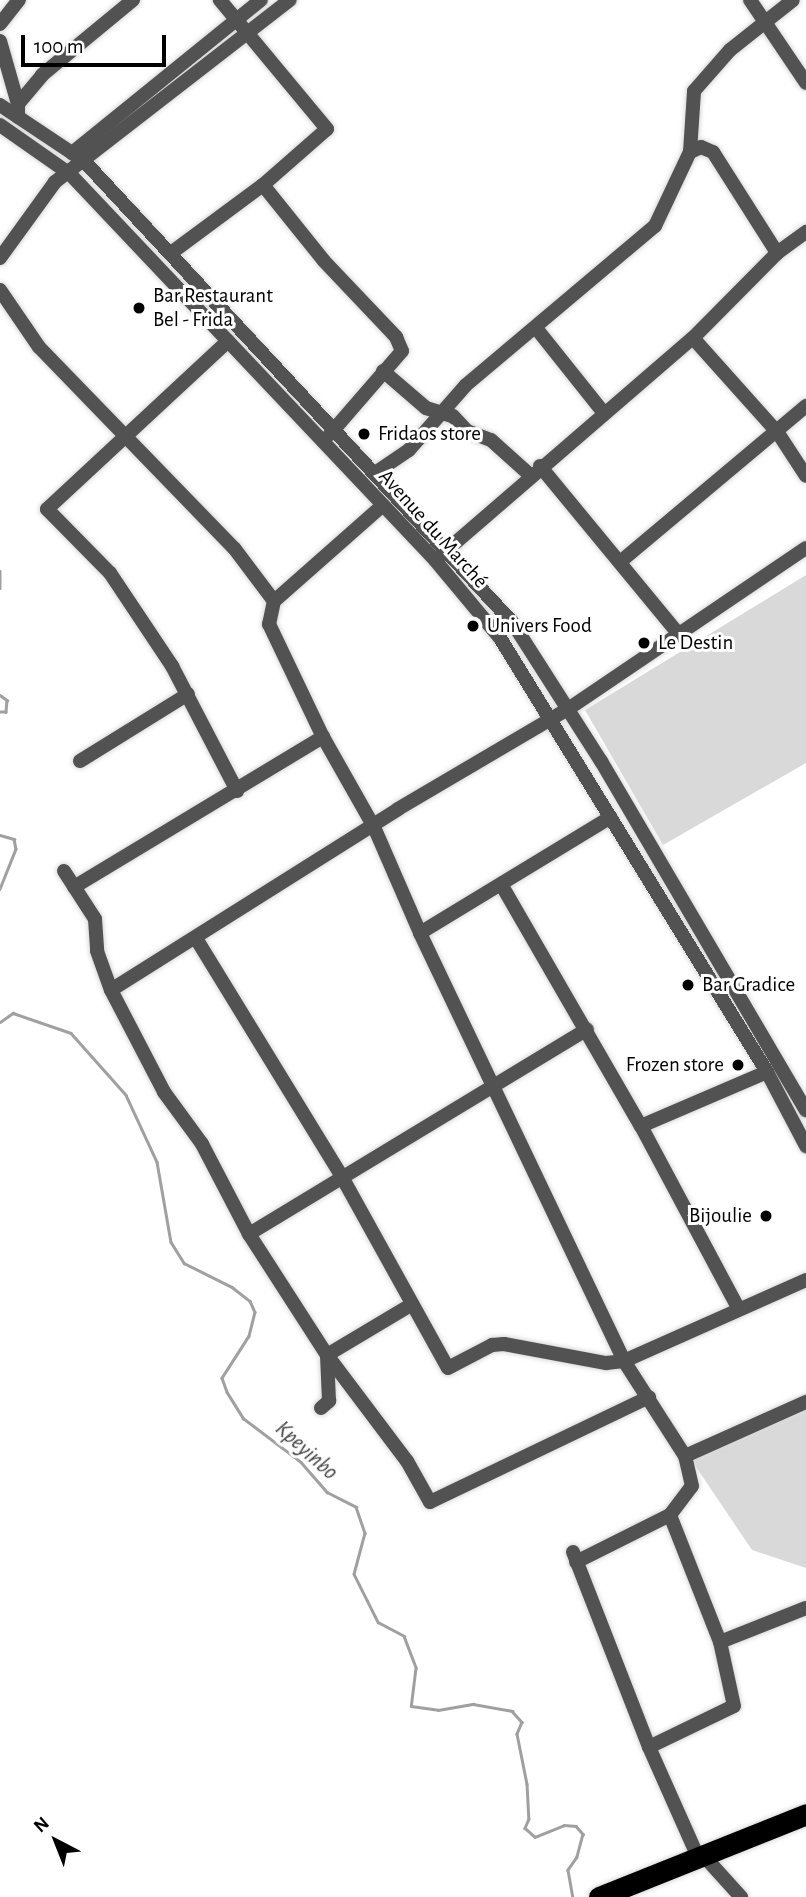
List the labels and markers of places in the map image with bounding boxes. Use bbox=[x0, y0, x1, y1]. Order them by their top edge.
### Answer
place label: Bar Restaurant Bel - Frida bbox=[153, 283, 273, 333]
marker: Bar Restaurant Bel - Frida bbox=[131, 300, 147, 316]
place label: Fridaos store bbox=[378, 421, 481, 447]
marker: Fridaos store bbox=[356, 426, 372, 442]
place label: Univers Food bbox=[487, 613, 592, 639]
marker: Univers Food bbox=[465, 618, 481, 634]
place label: Le Destin bbox=[658, 630, 733, 656]
marker: Le Destin bbox=[636, 635, 652, 651]
place label: Bar Gradice bbox=[702, 972, 795, 998]
marker: Bar Gradice bbox=[680, 977, 696, 993]
place label: Frozen store bbox=[626, 1052, 724, 1078]
marker: Frozen store bbox=[730, 1057, 746, 1073]
place label: Bijoulie bbox=[689, 1203, 752, 1229]
marker: Bijoulie bbox=[758, 1208, 774, 1224]

